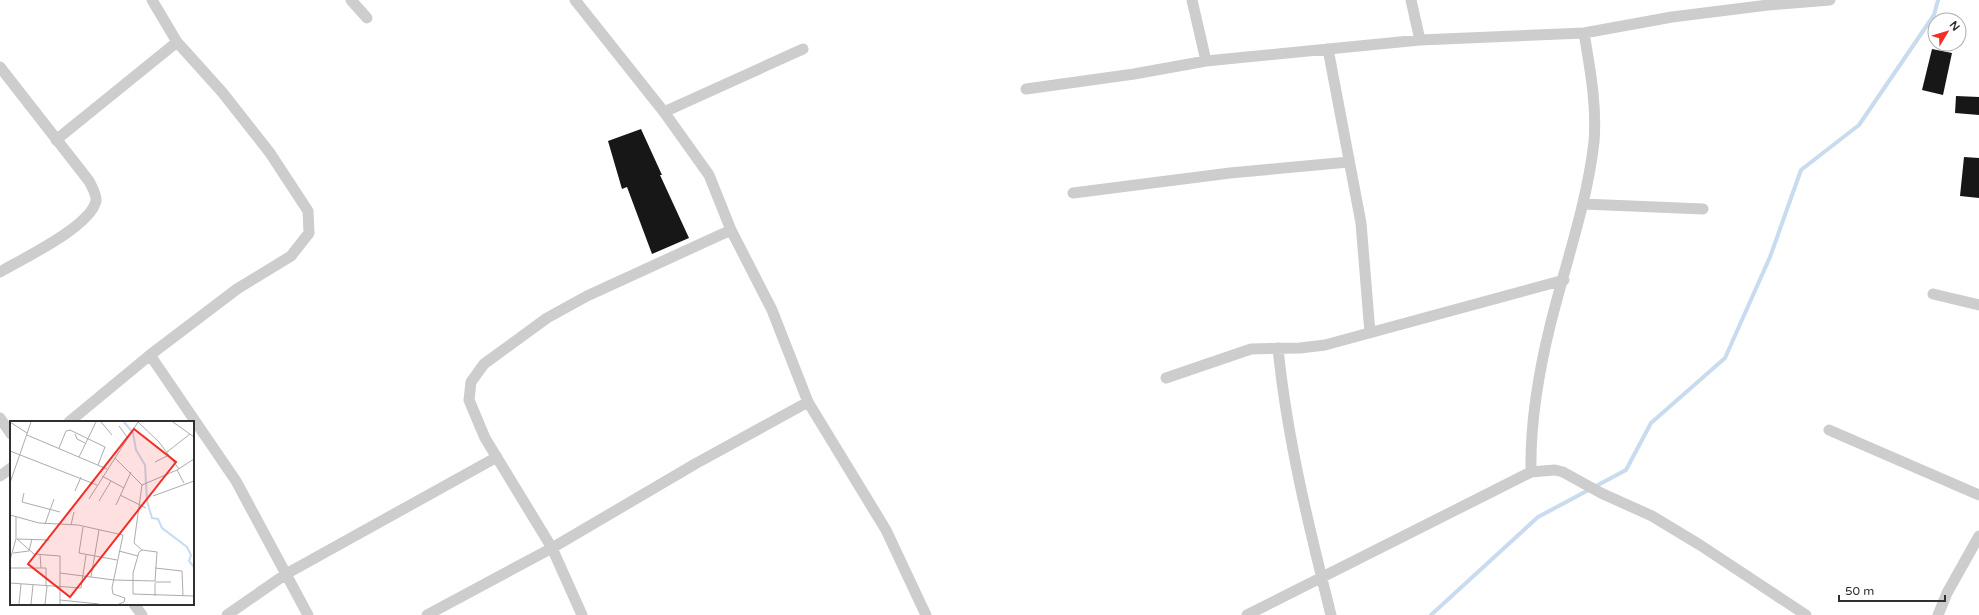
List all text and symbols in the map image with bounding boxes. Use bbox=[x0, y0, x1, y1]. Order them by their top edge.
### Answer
north arrow bbox=[1927, 12, 1967, 52]
text: N bbox=[1947, 19, 1962, 34]
inset map bbox=[10, 421, 194, 605]
scale bar bbox=[1839, 577, 1945, 603]
text: 50 m bbox=[1845, 584, 1874, 598]

